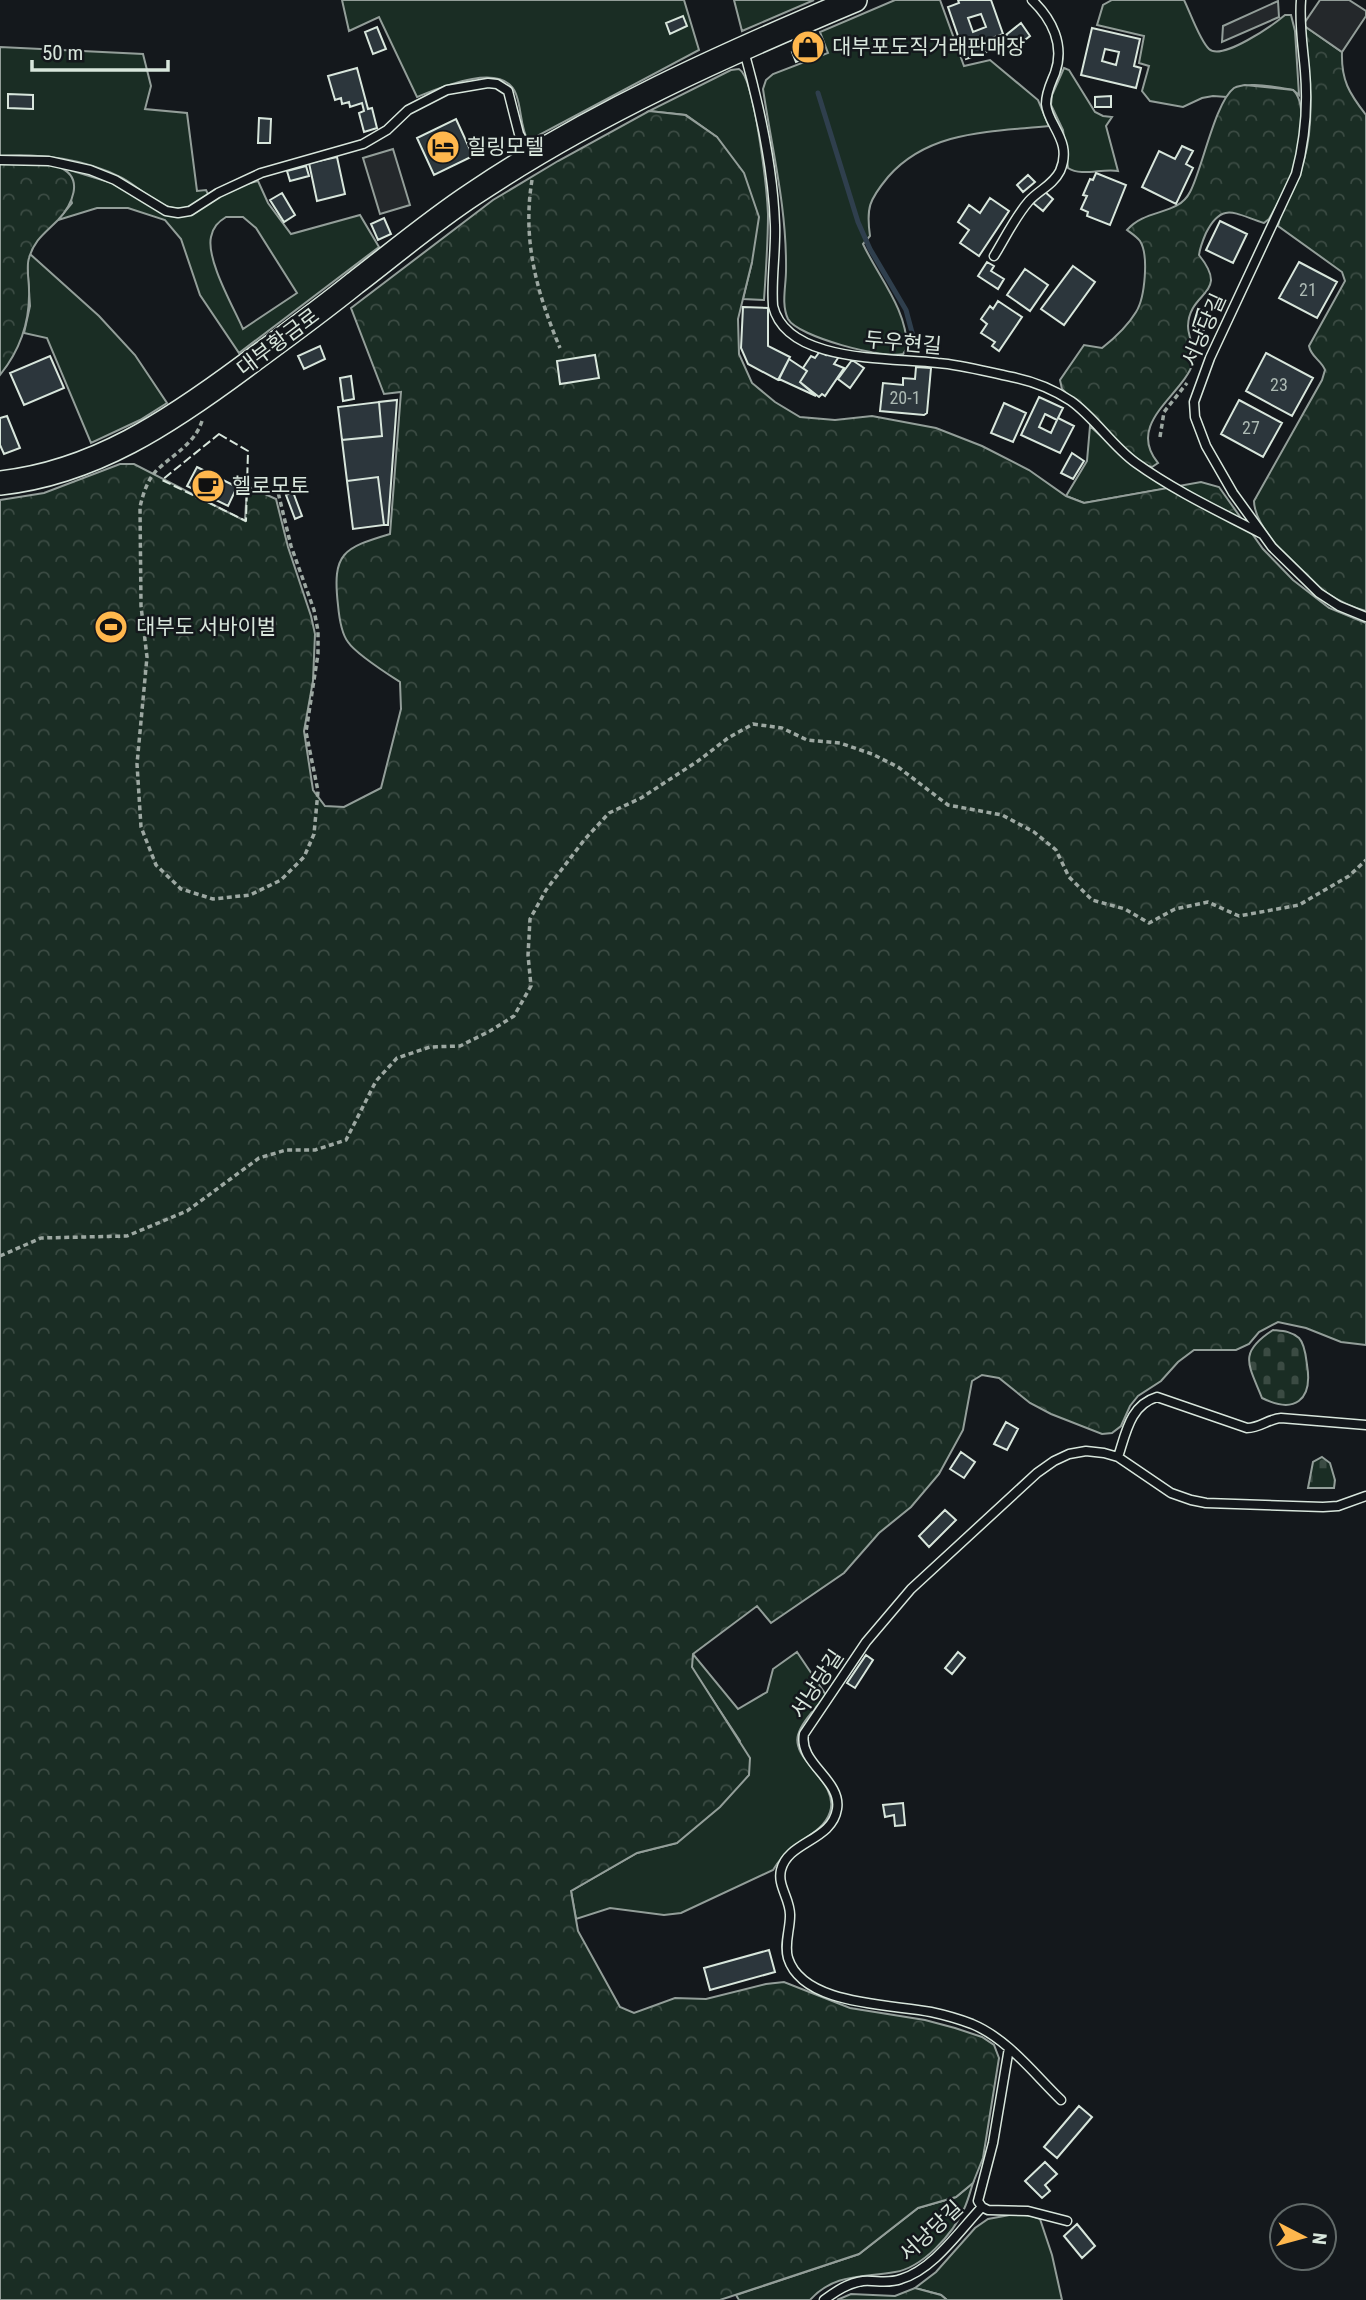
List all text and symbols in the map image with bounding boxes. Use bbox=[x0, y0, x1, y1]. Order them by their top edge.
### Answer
scale bar bbox=[32, 28, 168, 72]
shop icon: 대부포도직거래판매장 bbox=[789, 28, 827, 66]
place label: 대부포도직거래판매장 bbox=[832, 35, 1025, 59]
text: 50 m bbox=[42, 41, 83, 65]
hotel icon: 힐링모텔 bbox=[424, 128, 462, 166]
place label: 힐링모텔 bbox=[467, 135, 544, 159]
house number: 21 bbox=[1299, 279, 1317, 300]
street label: 서낭당길 bbox=[1177, 290, 1231, 370]
street label: 대부황금로 bbox=[232, 303, 324, 381]
street label: 두우현길 bbox=[863, 328, 943, 358]
house number: 23 bbox=[1270, 374, 1288, 395]
house number: 20-1 bbox=[889, 387, 921, 408]
house number: 27 bbox=[1242, 417, 1260, 438]
cafe icon: 헬로모토 bbox=[189, 467, 227, 505]
place label: 헬로모토 bbox=[232, 474, 309, 498]
sports icon: 대부도 서바이벌 bbox=[92, 608, 130, 646]
place label: 대부도 서바이벌 bbox=[136, 615, 276, 639]
street label: 서낭당길 bbox=[785, 1645, 849, 1723]
street label: 서낭당길 bbox=[895, 2196, 967, 2266]
north arrow bbox=[1268, 2202, 1338, 2272]
text: N bbox=[1307, 2232, 1331, 2246]

